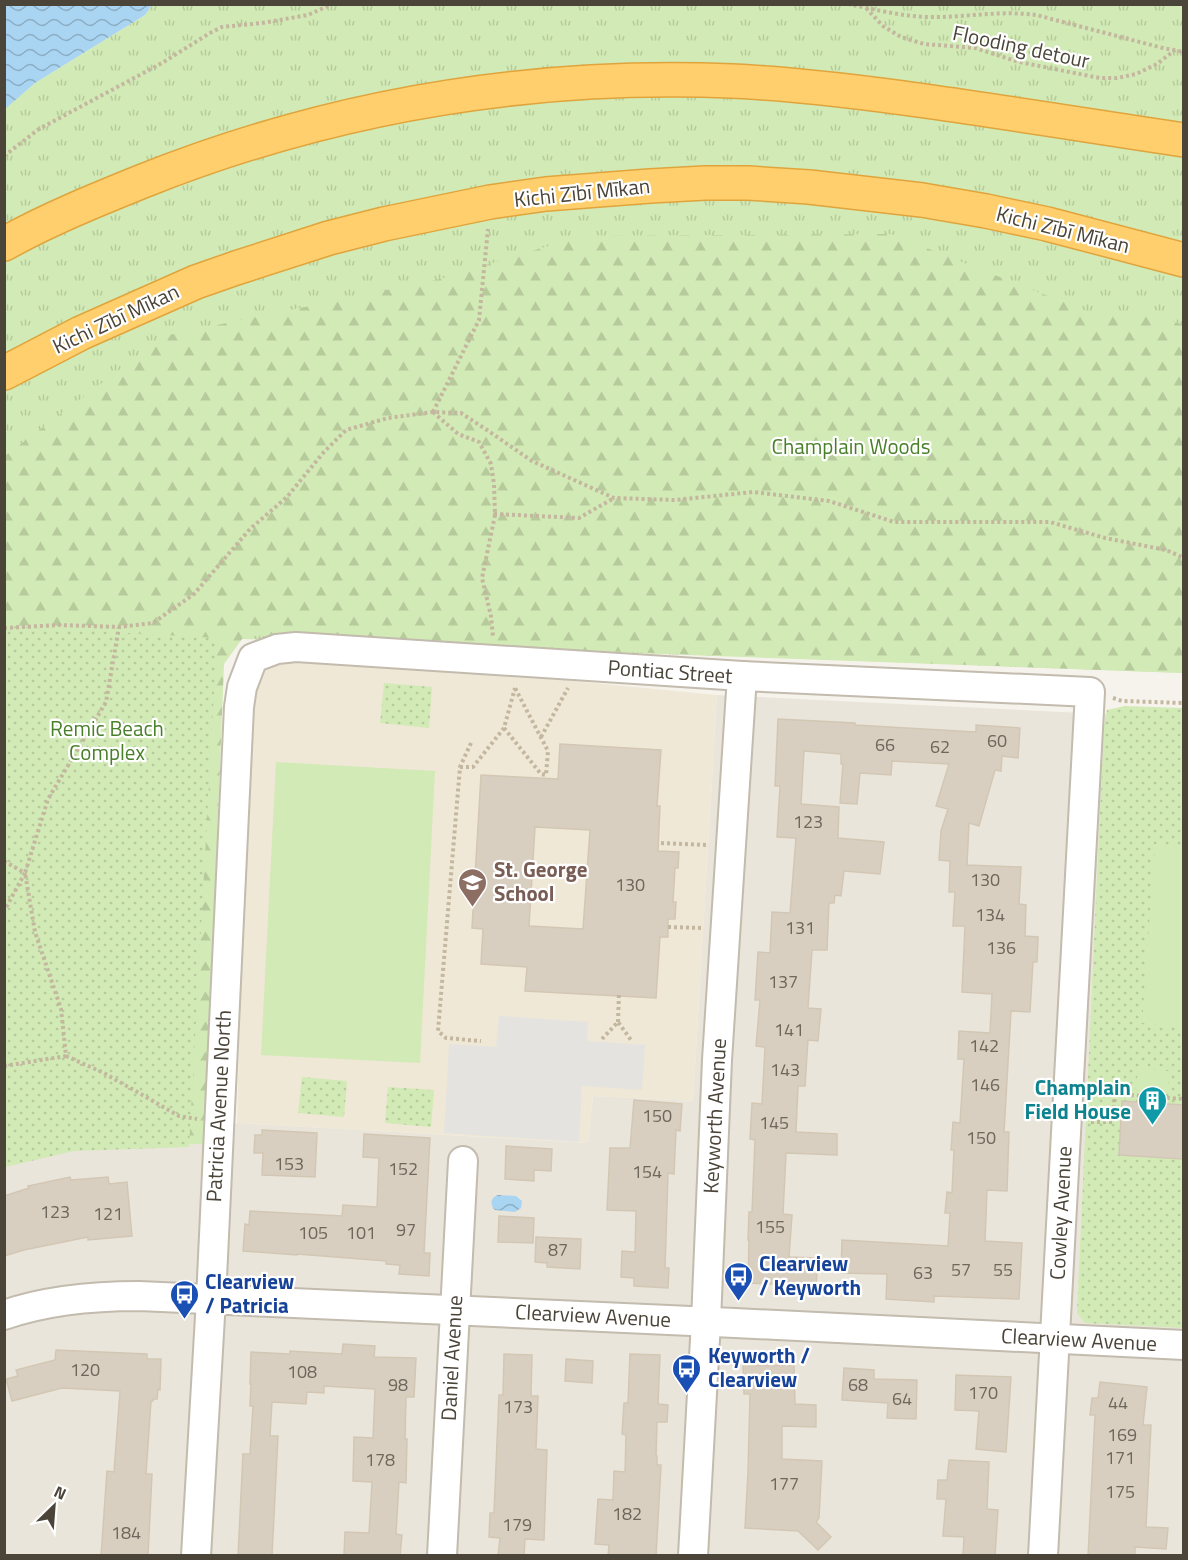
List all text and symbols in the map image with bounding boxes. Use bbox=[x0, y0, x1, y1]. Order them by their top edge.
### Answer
street label: Flooding detour bbox=[950, 16, 1093, 76]
street label: Kichi Zībī Mīkan bbox=[512, 169, 651, 215]
street label: Kichi Zībī Mīkan bbox=[993, 197, 1133, 261]
street label: Kichi Zībī Mīkan bbox=[47, 275, 184, 361]
park label: Champlain Woods bbox=[772, 430, 930, 462]
street label: Pontiac Street bbox=[607, 651, 734, 691]
park label: Remic Beach Complex bbox=[50, 712, 164, 768]
house number: 60 bbox=[987, 727, 1007, 754]
house number: 66 bbox=[875, 731, 895, 758]
house number: 62 bbox=[930, 733, 950, 760]
house number: 123 bbox=[793, 808, 823, 835]
place label: St. George School bbox=[494, 853, 587, 909]
school or university icon: St. George School bbox=[457, 866, 489, 908]
house number: 130 bbox=[970, 866, 1000, 893]
house number: 130 bbox=[615, 871, 645, 898]
house number: 134 bbox=[975, 901, 1005, 928]
house number: 131 bbox=[785, 914, 815, 941]
house number: 136 bbox=[986, 934, 1016, 961]
house number: 137 bbox=[768, 968, 798, 995]
street label: Patricia Avenue North bbox=[197, 1009, 239, 1203]
house number: 141 bbox=[774, 1016, 804, 1043]
house number: 142 bbox=[969, 1032, 999, 1059]
street label: Keyworth Avenue bbox=[694, 1038, 734, 1194]
house number: 143 bbox=[770, 1056, 800, 1083]
house number: 146 bbox=[970, 1071, 1000, 1098]
place label: Champlain Field House bbox=[1024, 1071, 1131, 1127]
building icon: Champlain Field House bbox=[1136, 1084, 1168, 1126]
house number: 150 bbox=[642, 1102, 672, 1129]
house number: 145 bbox=[759, 1109, 789, 1136]
house number: 150 bbox=[966, 1124, 996, 1151]
street label: Cowley Avenue bbox=[1041, 1145, 1079, 1281]
house number: 153 bbox=[274, 1150, 304, 1177]
house number: 152 bbox=[388, 1155, 418, 1182]
house number: 154 bbox=[632, 1158, 662, 1185]
house number: 123 bbox=[40, 1198, 70, 1225]
house number: 121 bbox=[93, 1200, 123, 1227]
house number: 155 bbox=[755, 1213, 785, 1240]
house number: 97 bbox=[396, 1216, 416, 1243]
house number: 105 bbox=[298, 1219, 328, 1246]
house number: 101 bbox=[346, 1219, 376, 1246]
house number: 87 bbox=[548, 1236, 568, 1263]
place label: Clearview / Keyworth bbox=[759, 1247, 861, 1303]
house number: 57 bbox=[951, 1256, 971, 1283]
house number: 55 bbox=[993, 1256, 1013, 1283]
house number: 63 bbox=[913, 1259, 933, 1286]
bus stop icon: Clearview / Keyworth bbox=[722, 1260, 754, 1302]
place label: Clearview / Patricia bbox=[205, 1265, 294, 1321]
bus stop icon: Clearview / Patricia bbox=[168, 1278, 200, 1320]
street label: Daniel Avenue bbox=[432, 1294, 470, 1422]
street label: Clearview Avenue bbox=[514, 1295, 672, 1335]
street label: Clearview Avenue bbox=[1000, 1319, 1158, 1359]
place label: Keyworth / Clearview bbox=[708, 1339, 810, 1395]
bus stop icon: Keyworth / Clearview bbox=[671, 1352, 703, 1394]
house number: 120 bbox=[70, 1356, 100, 1383]
house number: 108 bbox=[287, 1358, 317, 1385]
house number: 98 bbox=[388, 1371, 408, 1398]
house number: 68 bbox=[848, 1371, 868, 1398]
house number: 170 bbox=[968, 1379, 998, 1406]
house number: 64 bbox=[892, 1385, 912, 1412]
house number: 44 bbox=[1108, 1389, 1128, 1416]
house number: 173 bbox=[503, 1393, 533, 1420]
house number: 169 bbox=[1107, 1421, 1137, 1448]
house number: 171 bbox=[1105, 1444, 1135, 1471]
house number: 178 bbox=[365, 1446, 395, 1473]
house number: 177 bbox=[769, 1470, 799, 1497]
north arrow bbox=[24, 1476, 84, 1536]
house number: 175 bbox=[1105, 1478, 1135, 1505]
text: N bbox=[50, 1479, 70, 1506]
house number: 182 bbox=[612, 1500, 642, 1527]
house number: 179 bbox=[502, 1511, 532, 1538]
house number: 184 bbox=[111, 1519, 141, 1546]

